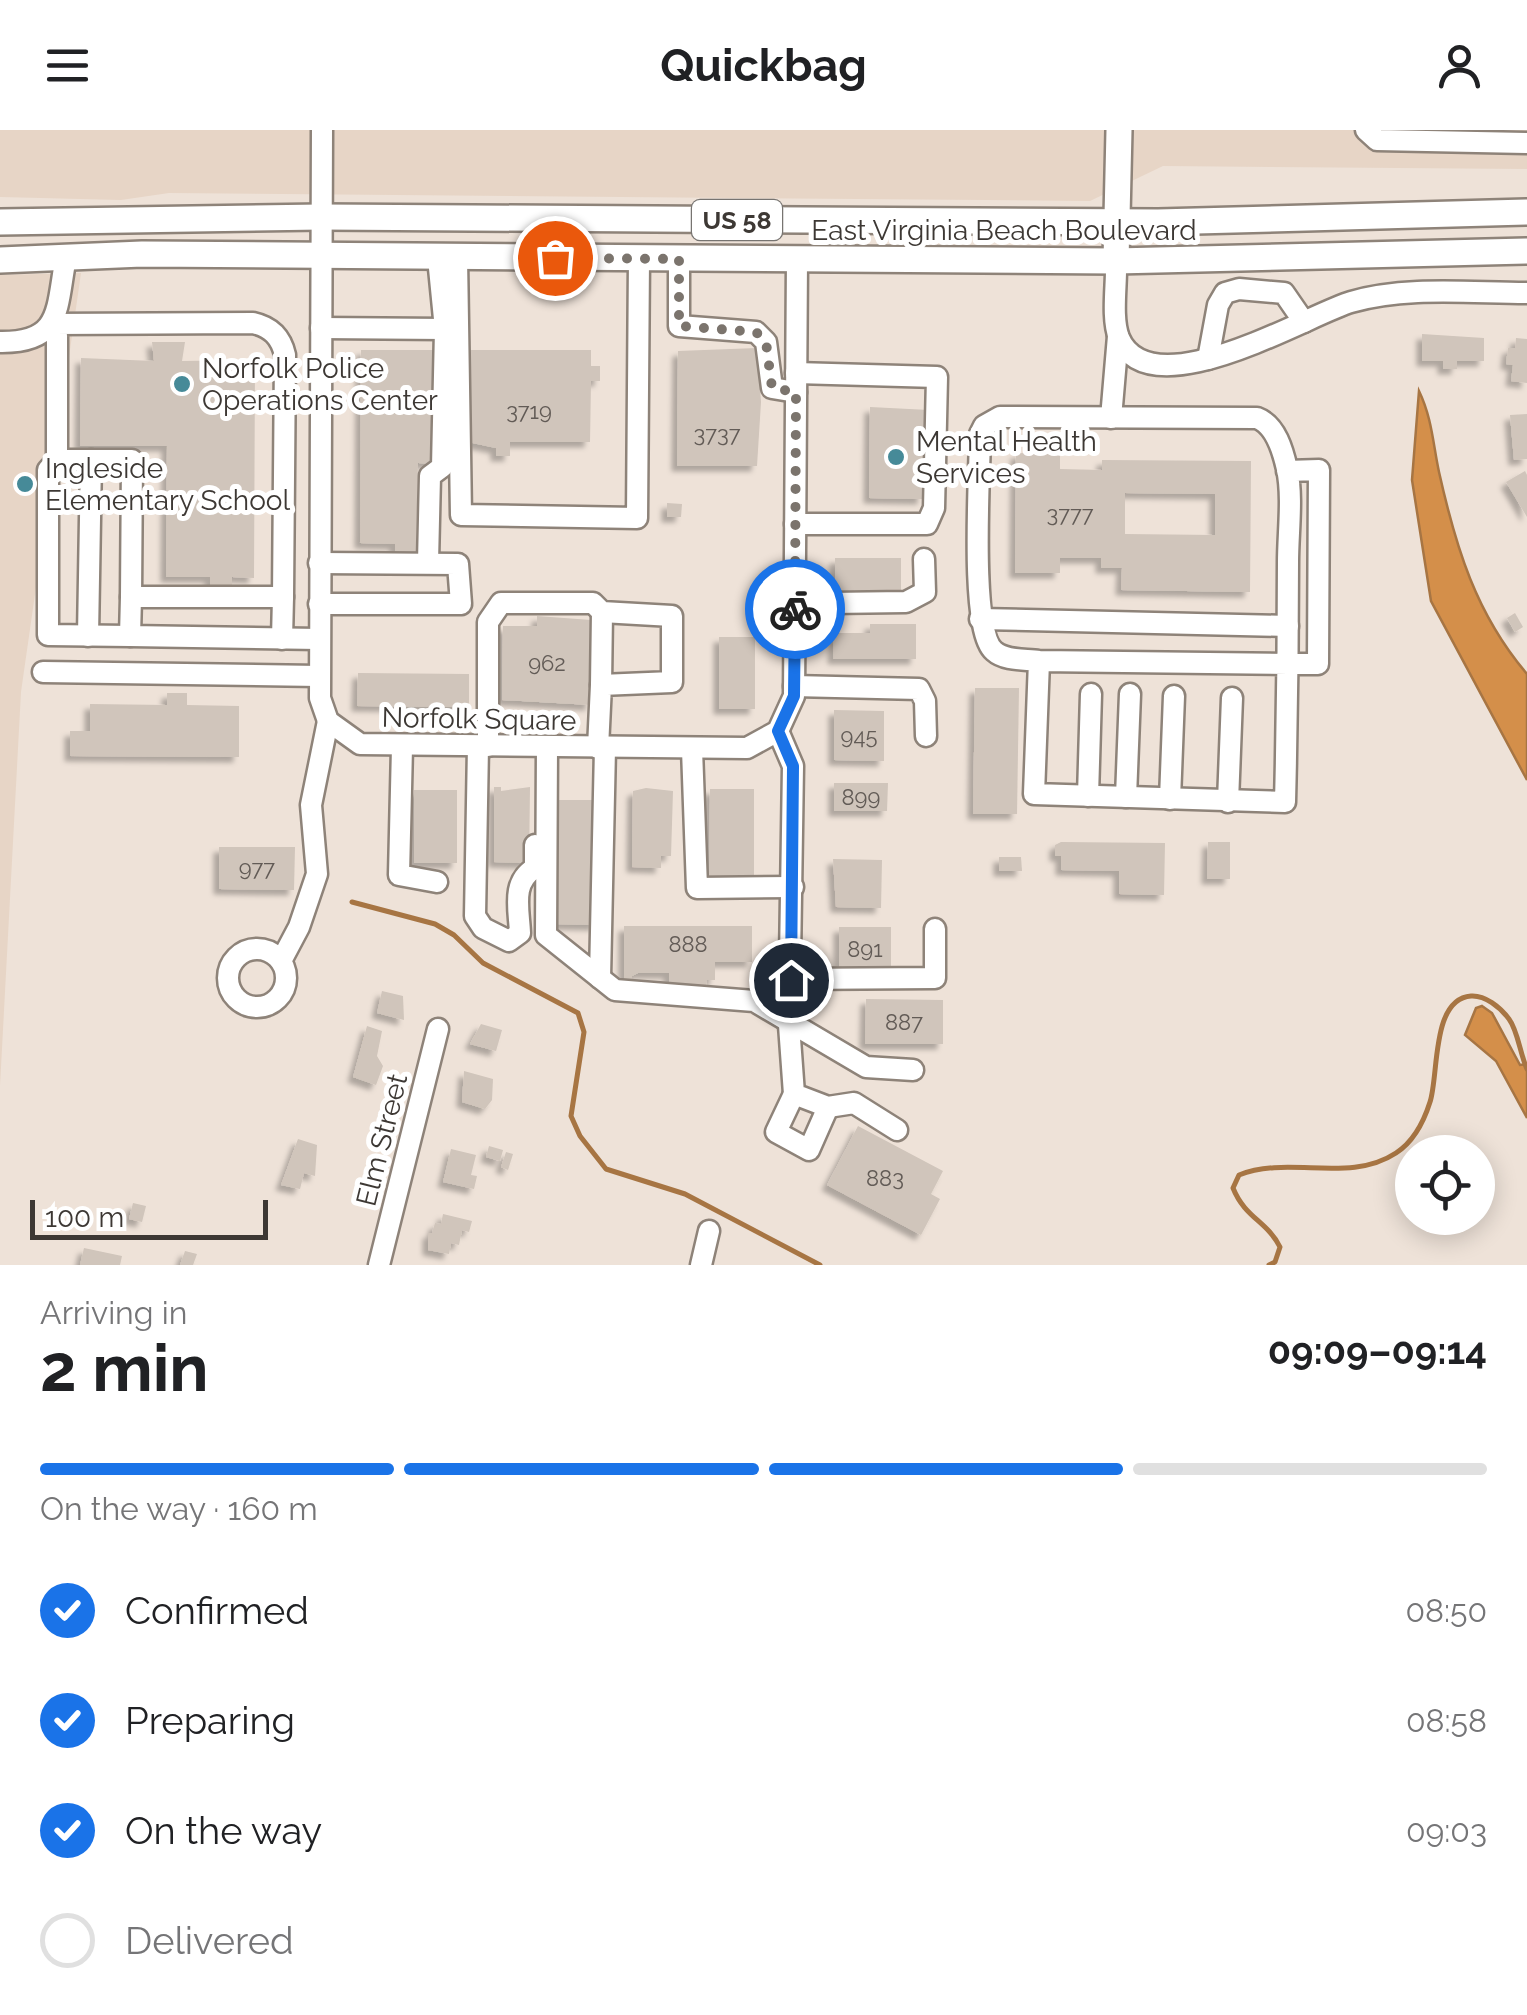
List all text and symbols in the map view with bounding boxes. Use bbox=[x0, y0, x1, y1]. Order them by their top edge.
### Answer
icon: menu bbox=[40, 38, 95, 93]
icon: person bbox=[1432, 38, 1487, 93]
text: Quickbag bbox=[660, 39, 867, 92]
road number: US 58 bbox=[692, 200, 782, 240]
street label: East Virginia Beach Boulevard bbox=[811, 214, 1197, 247]
pin bbox=[513, 216, 598, 301]
icon: bag bbox=[528, 231, 583, 286]
place label: Norfolk Police Operations Center bbox=[202, 352, 438, 417]
marker: Norfolk Police Operations Center bbox=[171, 373, 193, 395]
house number: 3719 bbox=[506, 398, 552, 424]
house number: 3737 bbox=[694, 421, 741, 447]
place label: Mental Health Services bbox=[916, 425, 1097, 490]
marker: Mental Health Services bbox=[885, 446, 907, 468]
place label: Ingleside Elementary School bbox=[45, 452, 290, 517]
marker: Ingleside Elementary School bbox=[14, 473, 36, 495]
house number: 3777 bbox=[1047, 501, 1094, 527]
courier bbox=[745, 559, 845, 659]
icon: bike bbox=[768, 582, 823, 637]
house number: 962 bbox=[528, 650, 566, 676]
street label: Norfolk Square bbox=[381, 701, 577, 737]
house number: 945 bbox=[841, 723, 877, 749]
house number: 899 bbox=[842, 784, 880, 810]
house number: 977 bbox=[239, 855, 275, 881]
house number: 888 bbox=[668, 931, 708, 957]
house number: 891 bbox=[847, 936, 883, 962]
pin bbox=[749, 938, 834, 1023]
icon: home bbox=[764, 953, 819, 1008]
house number: 887 bbox=[885, 1009, 923, 1035]
street label: Elm Street bbox=[350, 1070, 415, 1210]
map controls bbox=[1395, 1135, 1495, 1235]
button: locate bbox=[1395, 1135, 1495, 1235]
house number: 883 bbox=[866, 1165, 904, 1191]
scale bar bbox=[30, 1195, 268, 1240]
text: 100 m bbox=[45, 1201, 124, 1234]
text: Arriving in bbox=[40, 1294, 187, 1331]
text: 09:09–09:14 bbox=[1268, 1328, 1487, 1373]
text: 2 min bbox=[40, 1330, 209, 1406]
text: On the way · 160 m bbox=[40, 1490, 318, 1527]
icon: check bbox=[40, 1583, 95, 1638]
text: Confirmed bbox=[125, 1588, 309, 1633]
text: 08:50 bbox=[1405, 1592, 1487, 1629]
icon: check bbox=[40, 1693, 95, 1748]
text: Preparing bbox=[125, 1698, 295, 1743]
text: 08:58 bbox=[1406, 1702, 1487, 1739]
icon: check bbox=[40, 1803, 95, 1858]
text: On the way bbox=[125, 1808, 322, 1853]
text: 09:03 bbox=[1406, 1812, 1487, 1849]
text: Delivered bbox=[125, 1918, 294, 1963]

